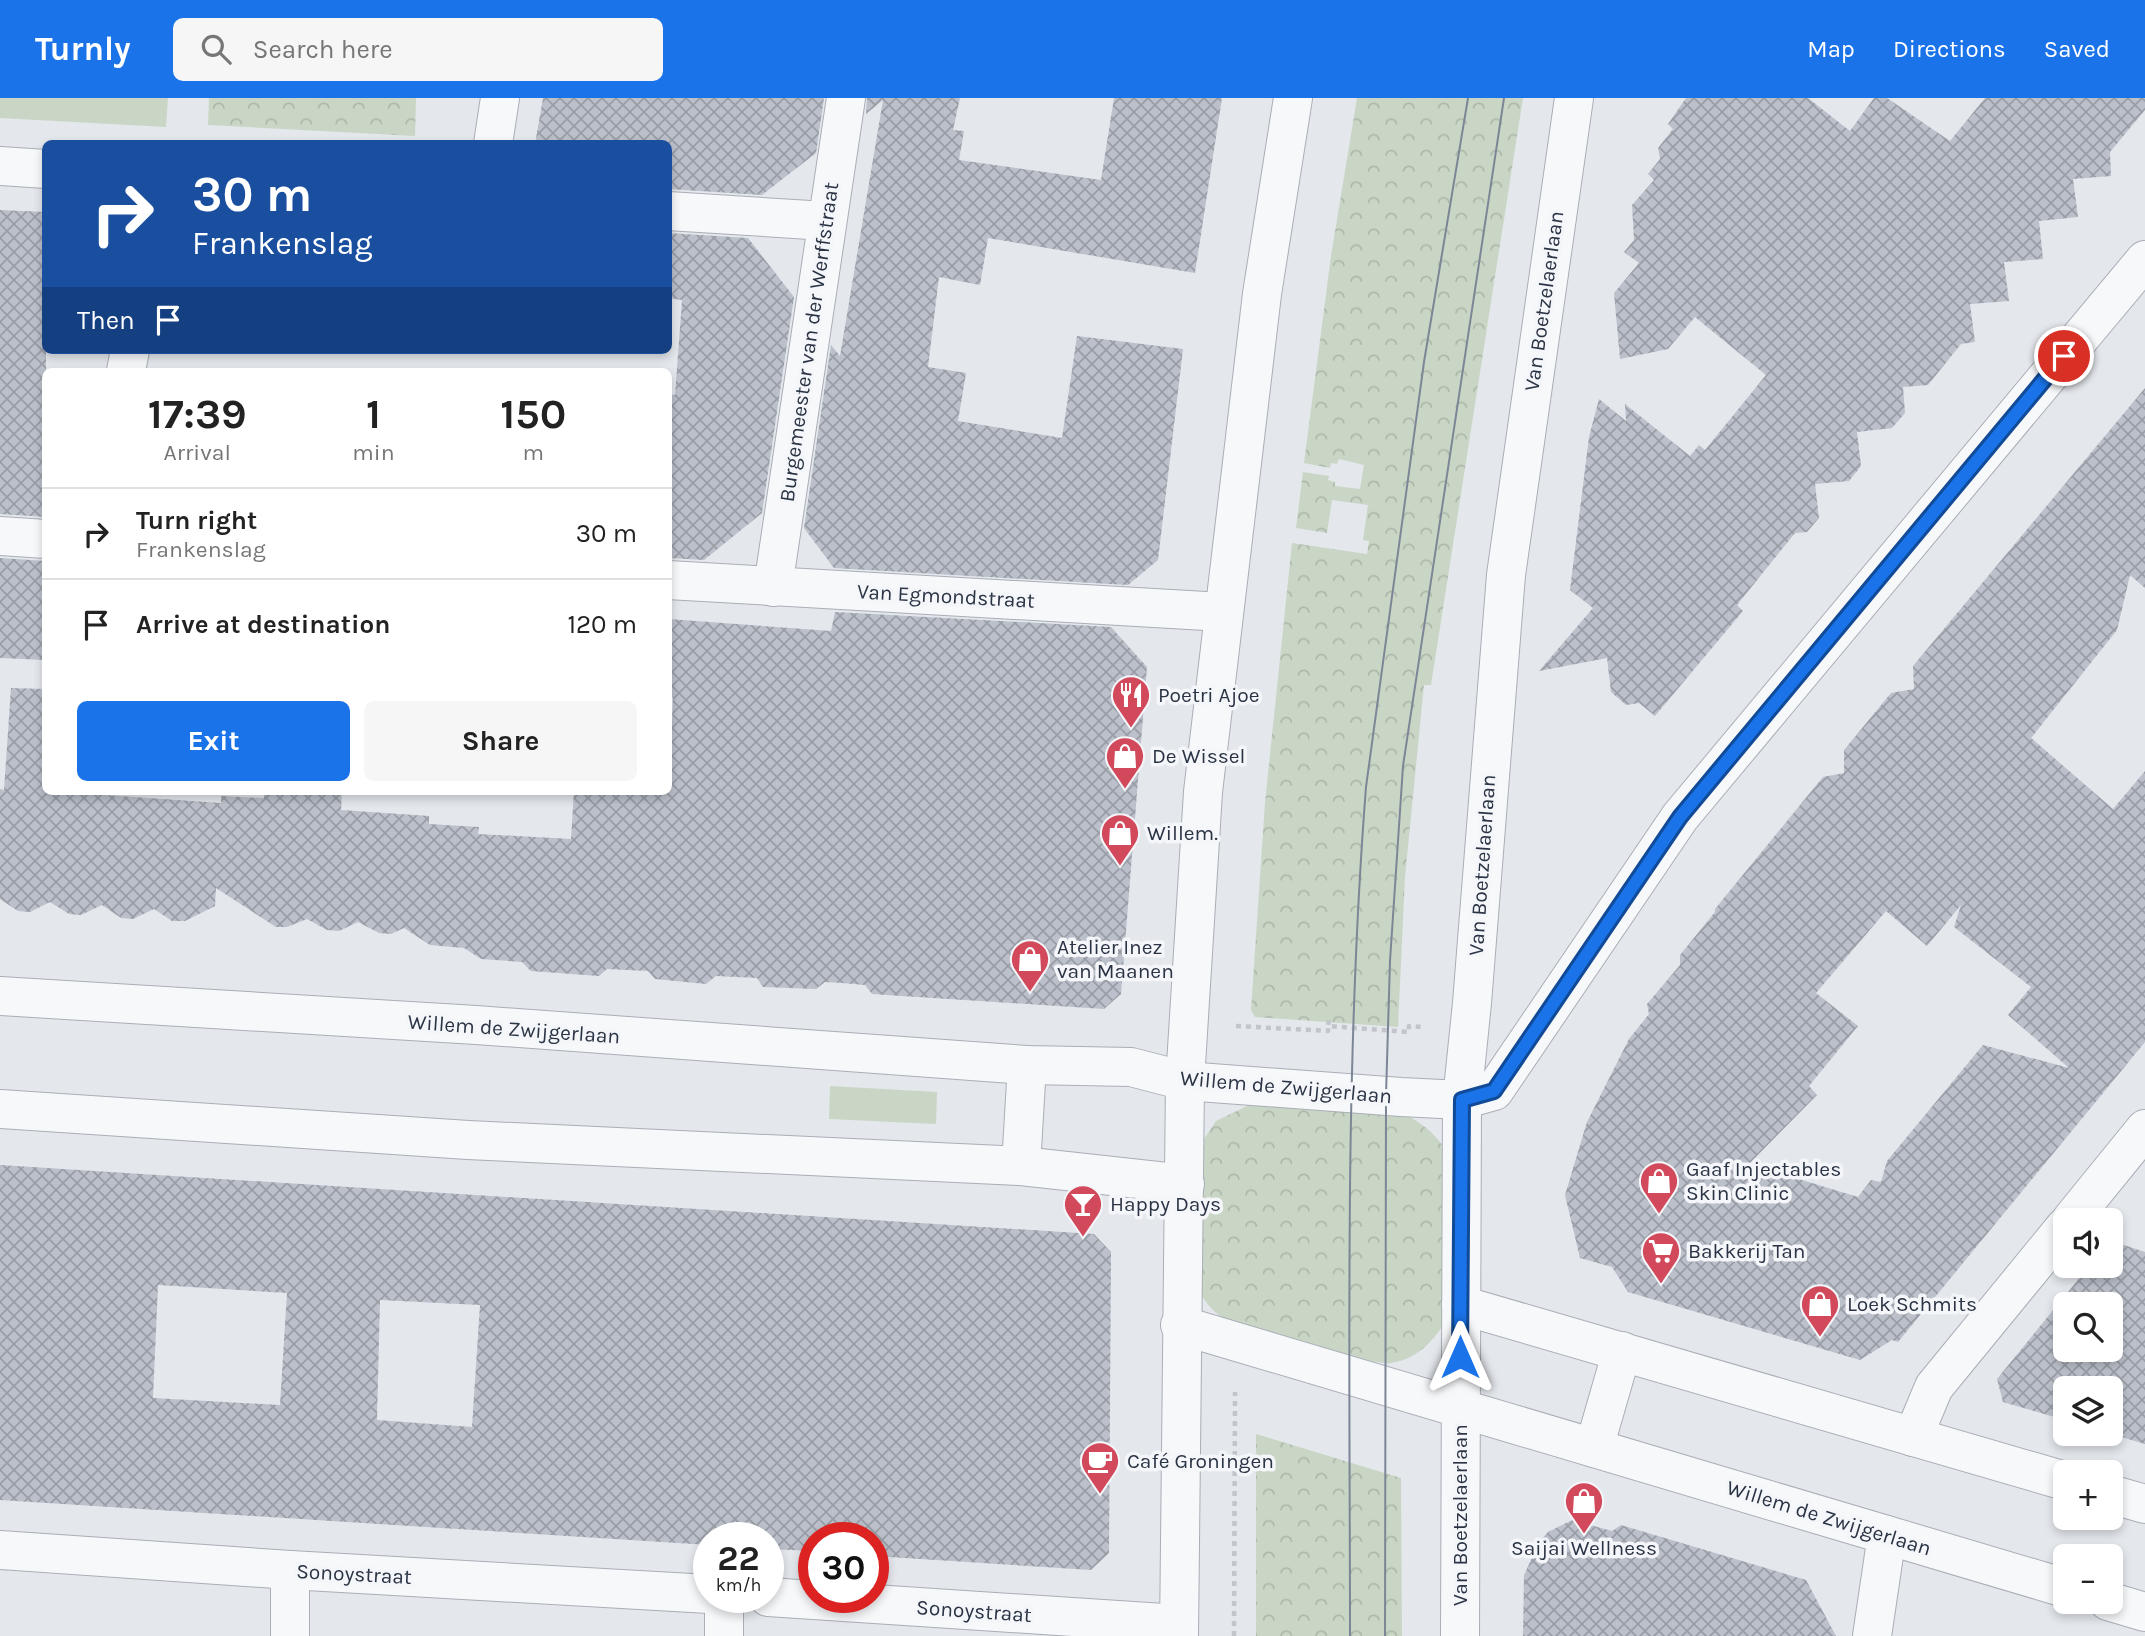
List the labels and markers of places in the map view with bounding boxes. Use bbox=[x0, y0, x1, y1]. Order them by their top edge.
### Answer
pin bbox=[2034, 326, 2094, 386]
restaurant icon: Poetri Ajoe bbox=[1110, 674, 1152, 729]
place label: Poetri Ajoe bbox=[1158, 683, 1260, 707]
shop icon: De Wissel bbox=[1104, 735, 1146, 790]
place label: De Wissel bbox=[1152, 744, 1245, 768]
shop icon: Willem. bbox=[1099, 812, 1141, 867]
place label: Willem. bbox=[1147, 821, 1218, 845]
place label: Atelier Inez van Maanen bbox=[1057, 935, 1174, 983]
shop icon: Atelier Inez van Maanen bbox=[1009, 938, 1051, 993]
place label: Gaaf Injectables Skin Clinic bbox=[1686, 1157, 1841, 1205]
shop icon: Gaaf Injectables Skin Clinic bbox=[1638, 1160, 1680, 1215]
bar icon: Happy Days bbox=[1062, 1183, 1104, 1238]
place label: Happy Days bbox=[1110, 1192, 1221, 1216]
supermarket icon: Bakkerij Tan bbox=[1640, 1230, 1682, 1285]
place label: Bakkerij Tan bbox=[1688, 1239, 1805, 1263]
shop icon: Loek Schmits bbox=[1799, 1283, 1841, 1338]
place label: Loek Schmits bbox=[1847, 1292, 1977, 1316]
cafe icon: Café Groningen bbox=[1079, 1440, 1121, 1495]
place label: Café Groningen bbox=[1127, 1449, 1274, 1473]
shop icon: Saijai Wellness bbox=[1563, 1480, 1605, 1535]
place label: Saijai Wellness bbox=[1511, 1536, 1657, 1560]

